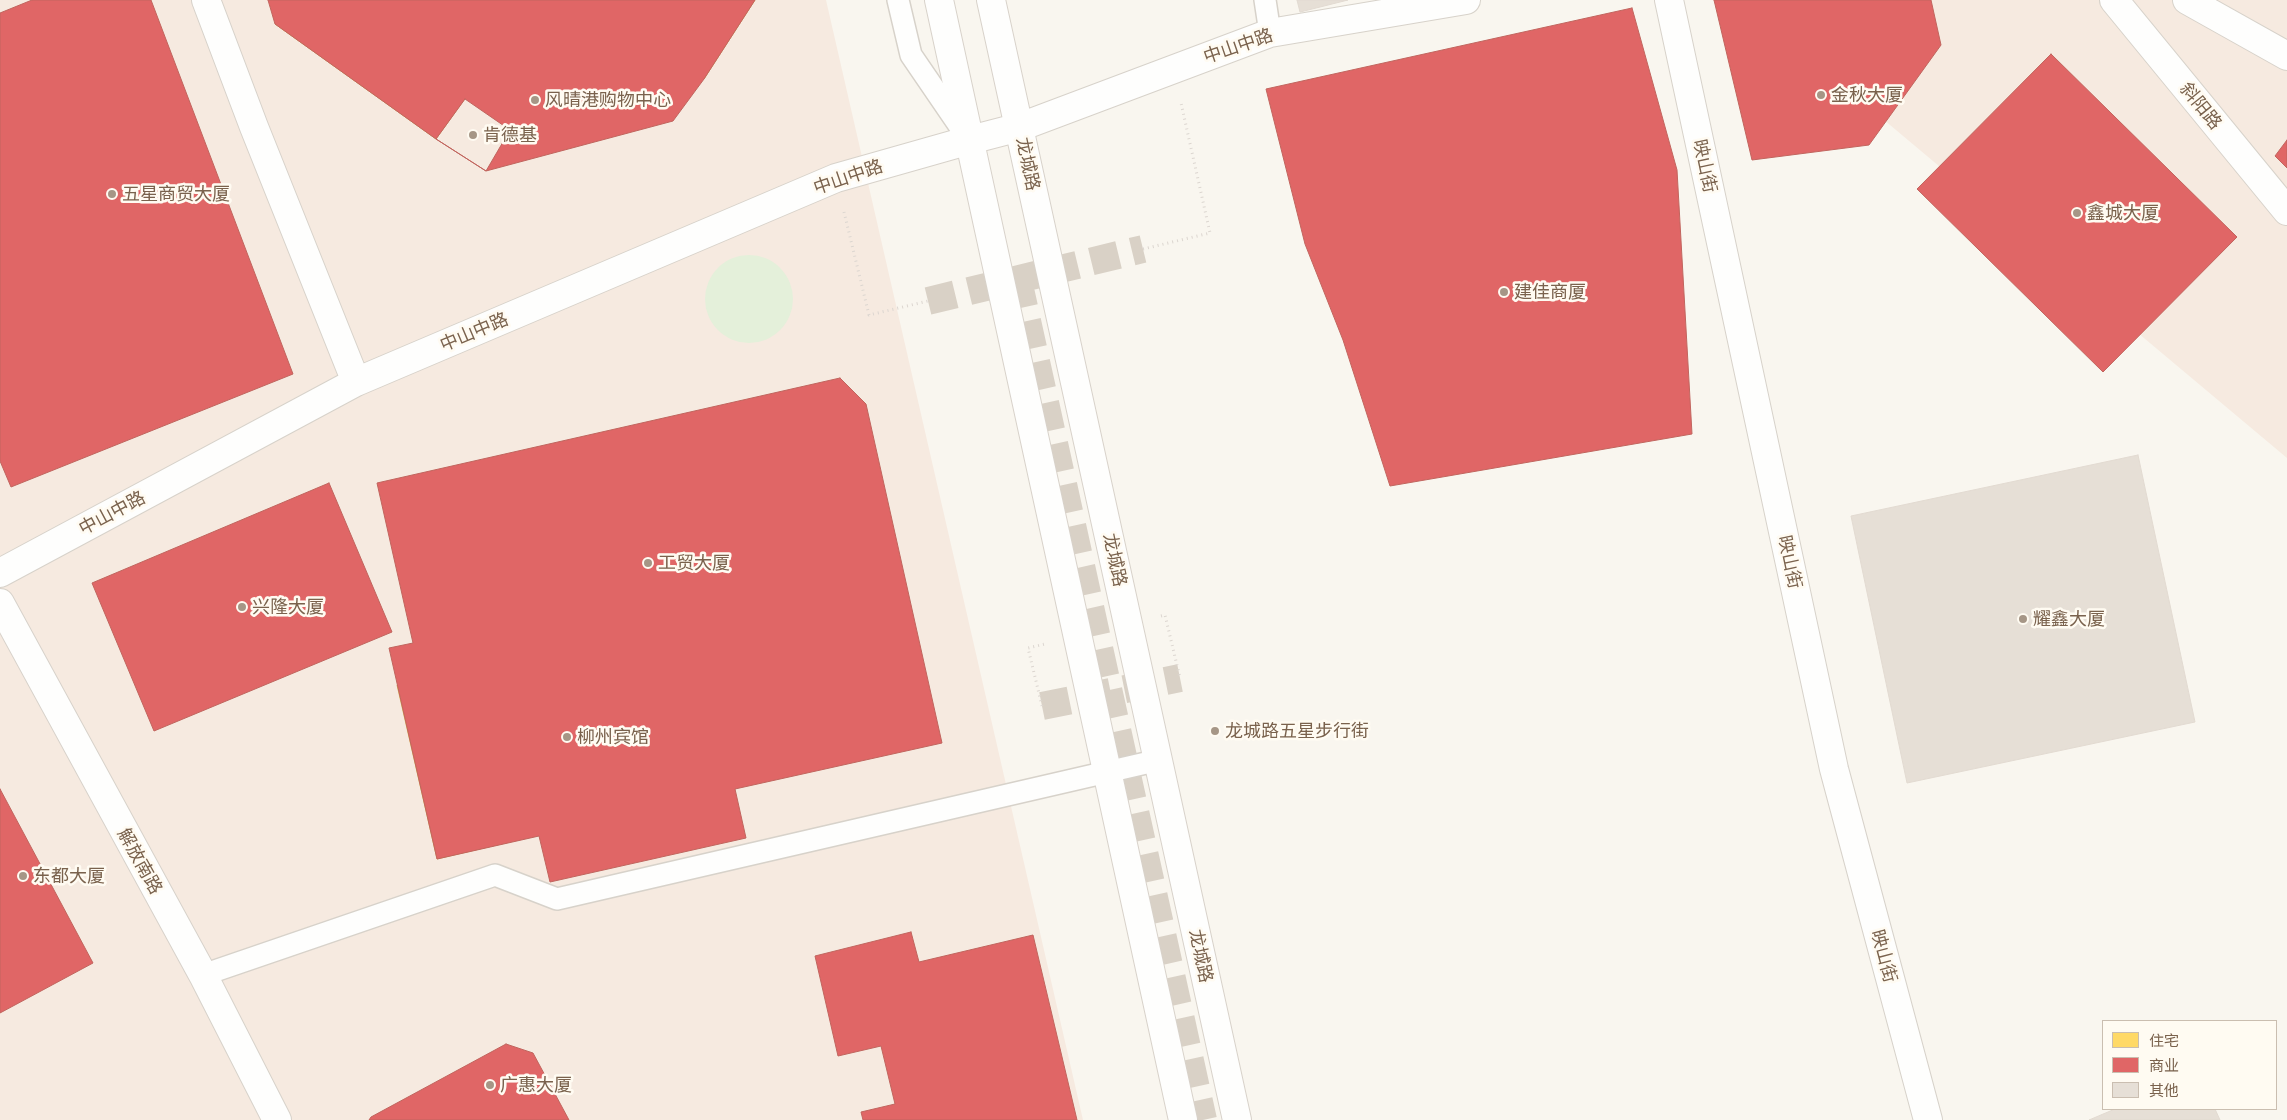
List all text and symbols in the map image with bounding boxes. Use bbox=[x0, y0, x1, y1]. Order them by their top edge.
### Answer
street label: 中山中路 bbox=[1200, 24, 1276, 68]
street label: 斜阳路 bbox=[2176, 78, 2226, 134]
place label: 金秋大厦 bbox=[1831, 84, 1903, 106]
place label: 风晴港购物中心 bbox=[545, 89, 671, 111]
marker: 金秋大厦 bbox=[1815, 89, 1827, 101]
marker: 风晴港购物中心 bbox=[529, 94, 541, 106]
place label: 肯德基 bbox=[483, 124, 537, 146]
marker: 肯德基 bbox=[467, 129, 479, 141]
street label: 龙城路 bbox=[1012, 135, 1044, 193]
street label: 映山街 bbox=[1689, 137, 1721, 195]
street label: 中山中路 bbox=[810, 155, 886, 199]
place label: 五星商贸大厦 bbox=[122, 183, 230, 205]
marker: 五星商贸大厦 bbox=[106, 188, 118, 200]
place label: 鑫城大厦 bbox=[2087, 202, 2159, 224]
marker: 鑫城大厦 bbox=[2071, 207, 2083, 219]
place label: 建佳商厦 bbox=[1514, 281, 1586, 303]
marker: 建佳商厦 bbox=[1498, 286, 1510, 298]
street label: 中山中路 bbox=[437, 308, 511, 356]
street label: 中山中路 bbox=[75, 487, 149, 539]
street label: 龙城路 bbox=[1099, 531, 1131, 589]
street label: 映山街 bbox=[1774, 533, 1806, 591]
place label: 工贸大厦 bbox=[658, 552, 730, 574]
marker: 工贸大厦 bbox=[642, 557, 654, 569]
place label: 兴隆大厦 bbox=[252, 596, 324, 618]
marker: 兴隆大厦 bbox=[236, 601, 248, 613]
place label: 耀鑫大厦 bbox=[2033, 608, 2105, 630]
marker: 耀鑫大厦 bbox=[2017, 613, 2029, 625]
place label: 龙城路五星步行街 bbox=[1225, 720, 1369, 742]
marker: 龙城路五星步行街 bbox=[1209, 725, 1221, 737]
place label: 柳州宾馆 bbox=[577, 726, 649, 748]
marker: 柳州宾馆 bbox=[561, 731, 573, 743]
street label: 解放南路 bbox=[113, 824, 167, 898]
place label: 东都大厦 bbox=[33, 865, 105, 887]
marker: 东都大厦 bbox=[17, 870, 29, 882]
street label: 龙城路 bbox=[1185, 927, 1217, 985]
street label: 映山街 bbox=[1867, 927, 1901, 985]
legend bbox=[2102, 1020, 2277, 1110]
text: 住宅 bbox=[2149, 1031, 2179, 1049]
text: 商业 bbox=[2149, 1056, 2179, 1074]
place label: 广惠大厦 bbox=[500, 1074, 572, 1096]
marker: 广惠大厦 bbox=[484, 1079, 496, 1091]
text: 其他 bbox=[2149, 1081, 2179, 1099]

